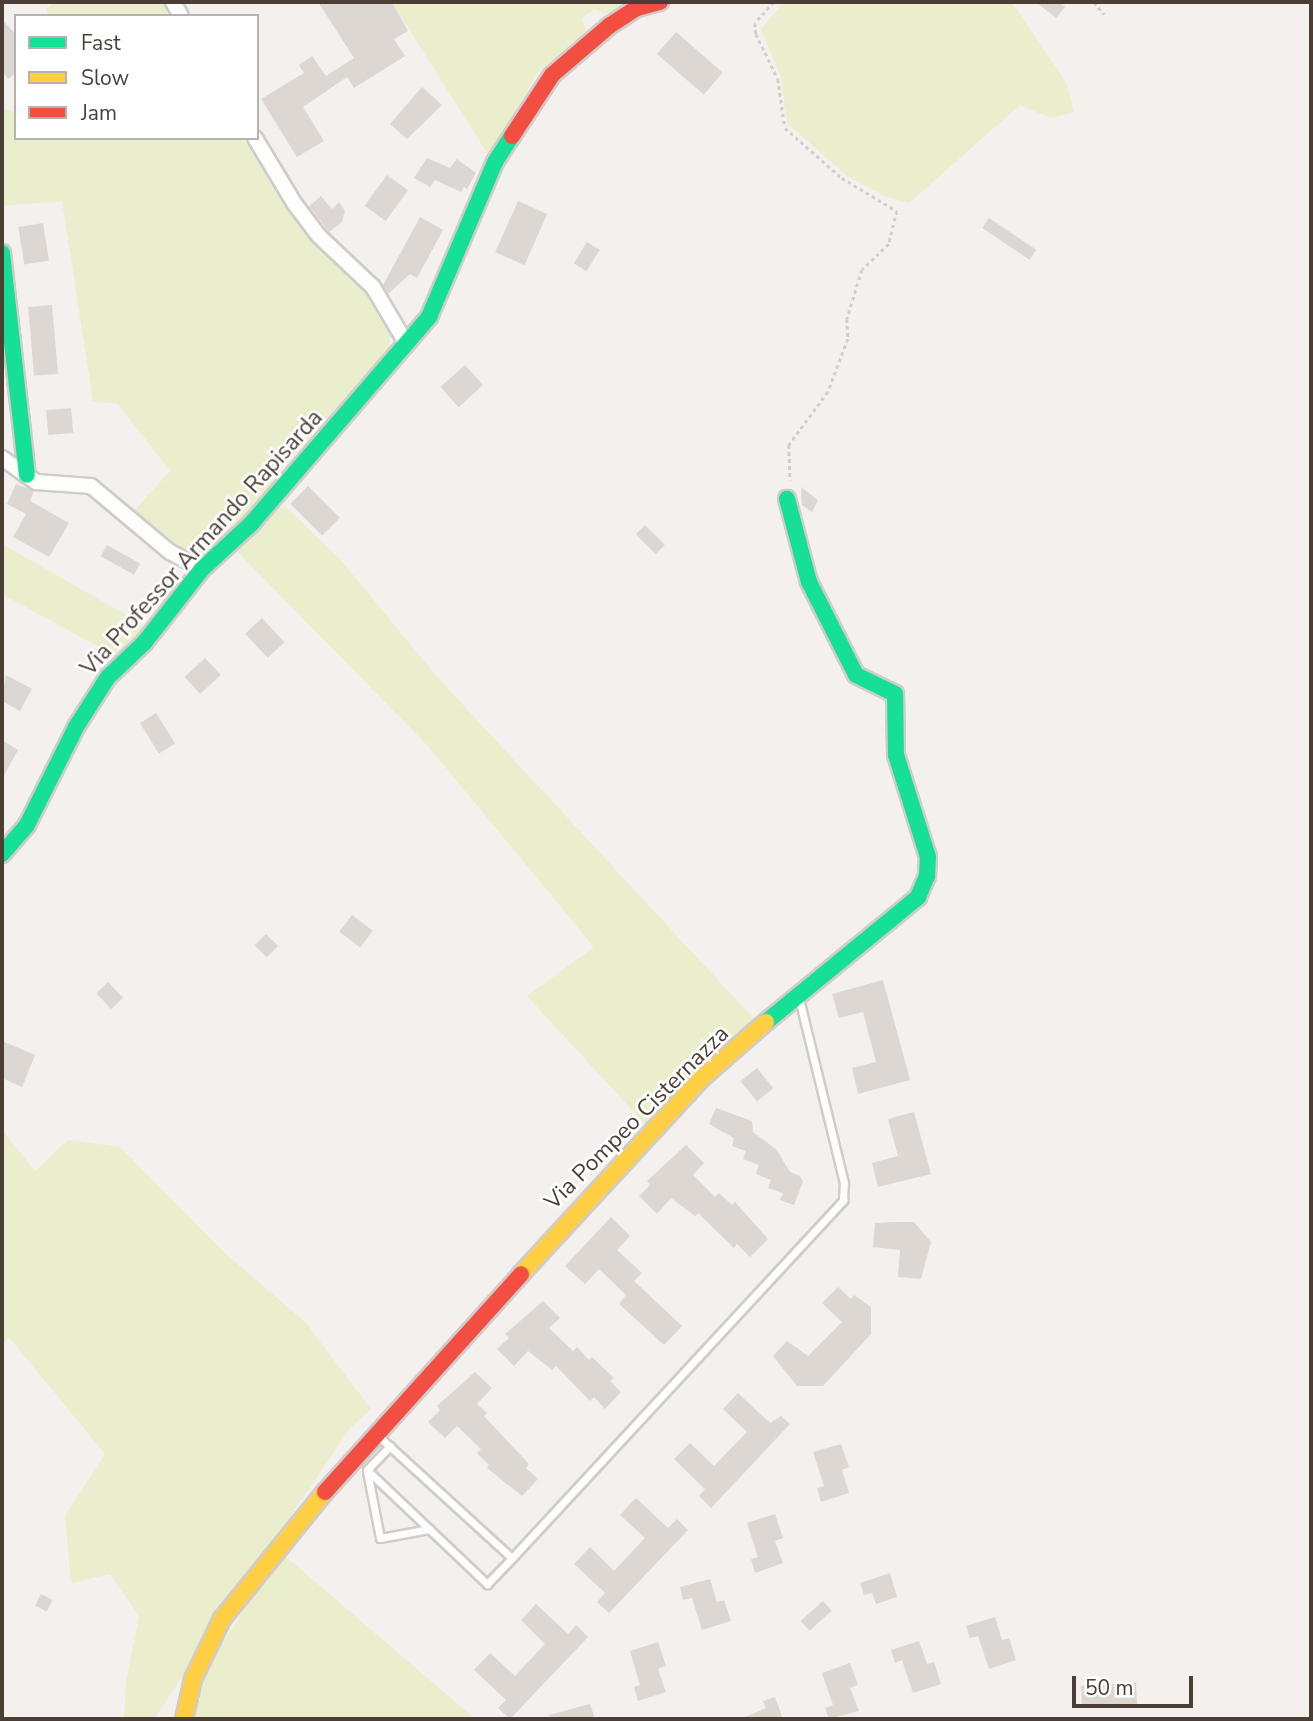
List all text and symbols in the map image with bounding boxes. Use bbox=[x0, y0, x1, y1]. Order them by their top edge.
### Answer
legend bbox=[14, 14, 259, 140]
text: Fast bbox=[81, 29, 121, 57]
text: Slow bbox=[81, 64, 129, 92]
text: Jam bbox=[81, 99, 117, 127]
street label: Via Professor Armando Rapisarda bbox=[75, 404, 329, 682]
street label: Via Pompeo Cisternazza bbox=[539, 1020, 735, 1216]
scale bar bbox=[1075, 1662, 1196, 1706]
text: 50 m bbox=[1085, 1674, 1134, 1702]

